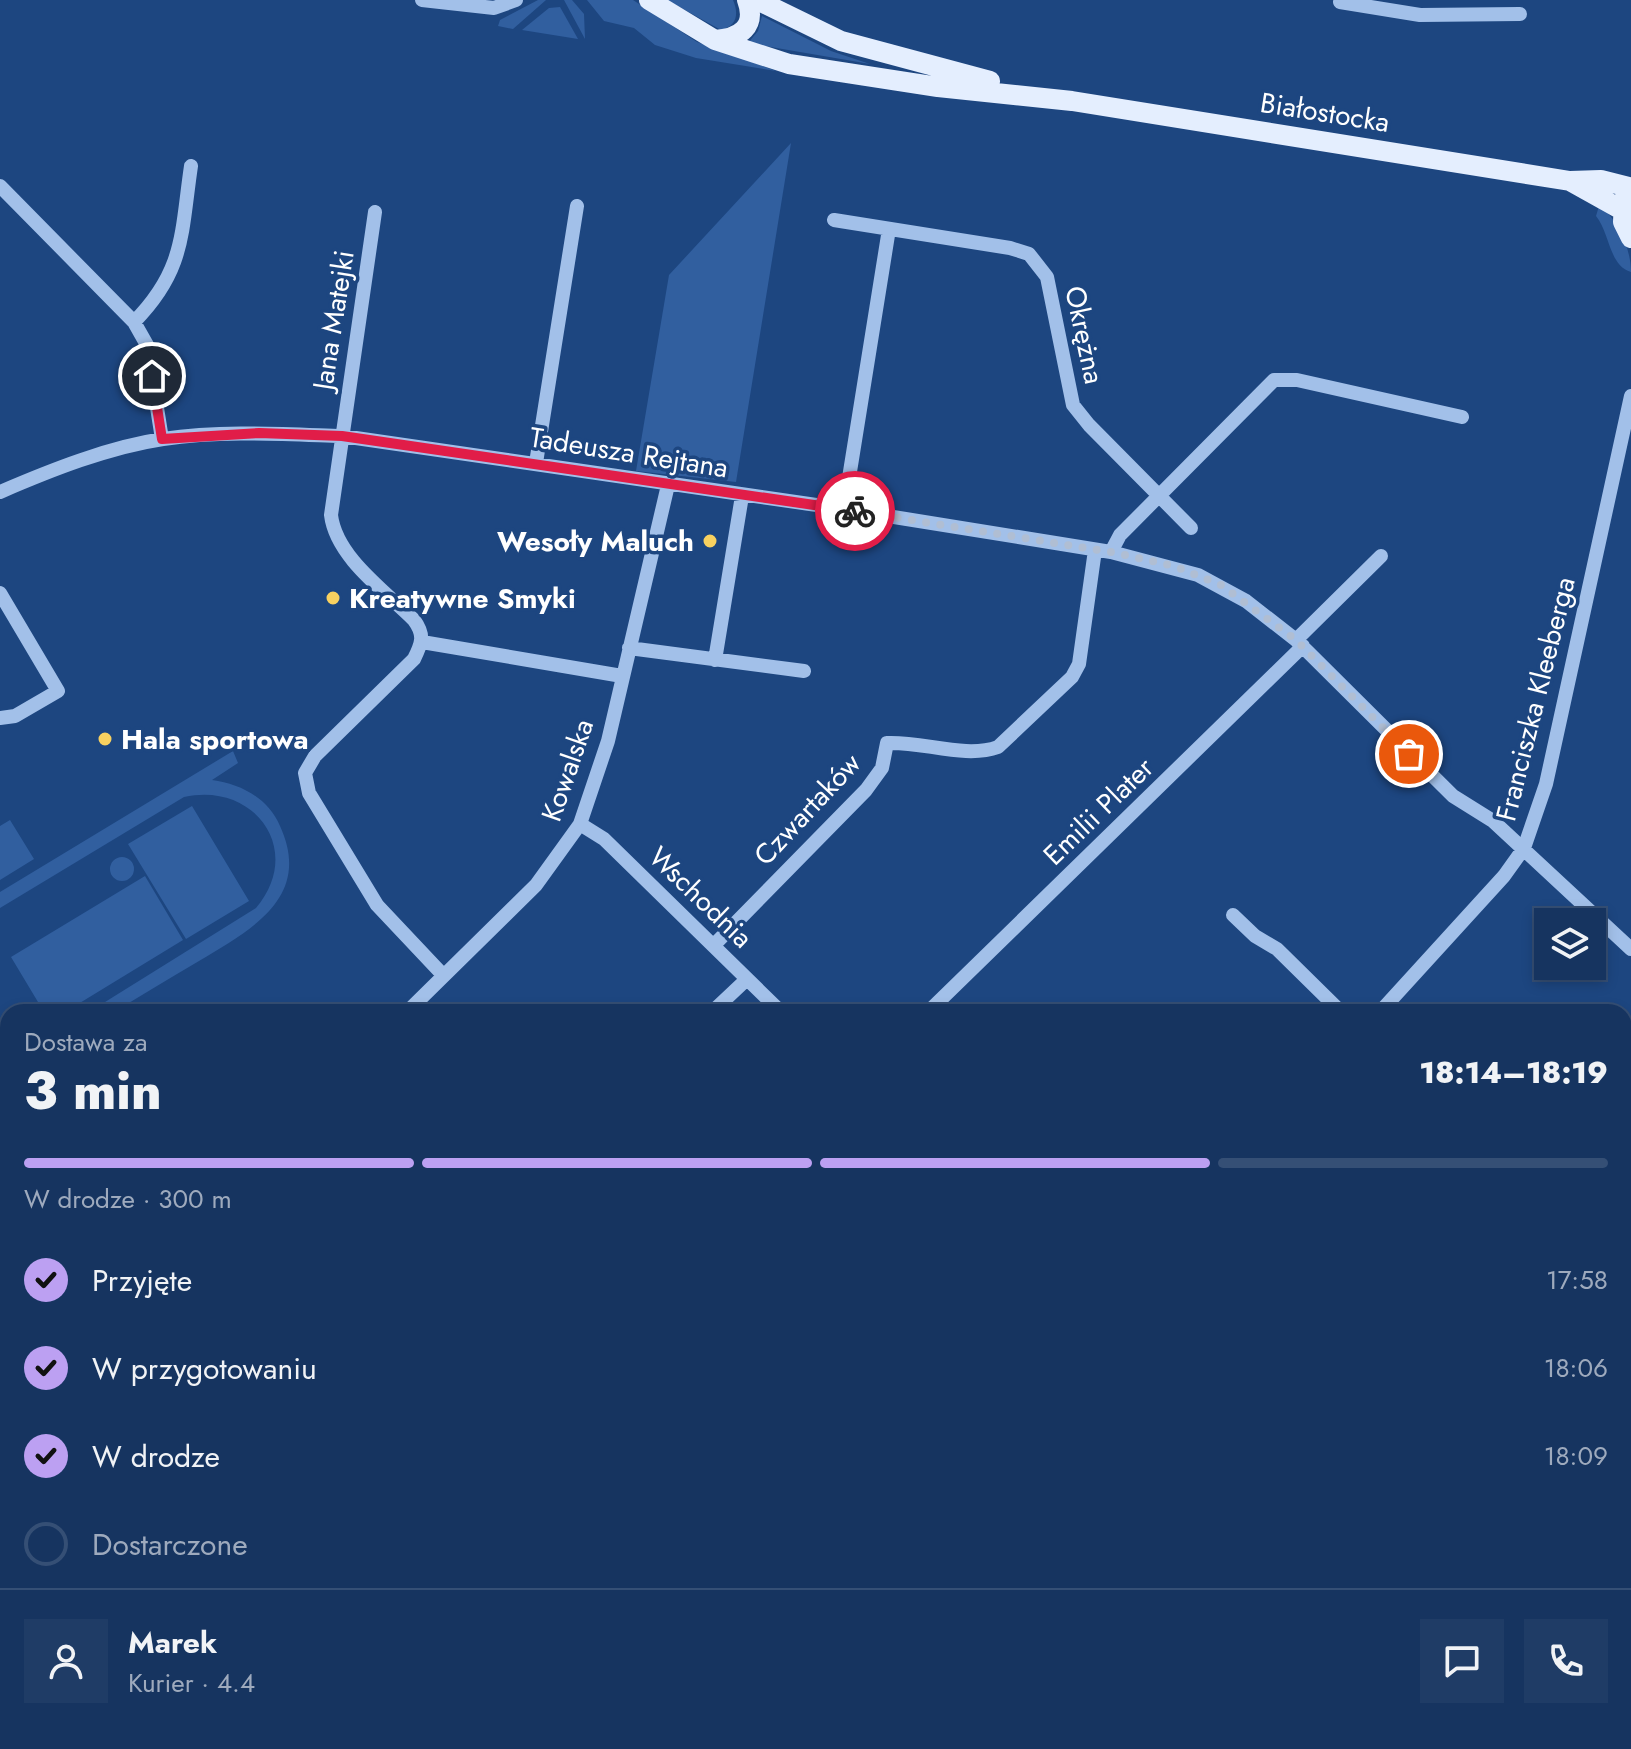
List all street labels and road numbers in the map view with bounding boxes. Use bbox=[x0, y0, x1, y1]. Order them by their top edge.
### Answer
street label: Białostocka bbox=[1257, 82, 1393, 143]
street label: Jana Matejki bbox=[302, 247, 365, 397]
street label: Okrężna bbox=[1054, 282, 1115, 388]
street label: Tadeusza Rejtana bbox=[527, 417, 731, 488]
street label: Franciszka Kleeberga bbox=[1485, 573, 1586, 826]
street label: Kowalska bbox=[531, 713, 604, 827]
street label: Czwartaków bbox=[744, 744, 870, 875]
street label: Emilii Plater bbox=[1034, 748, 1163, 875]
street label: Wschodnia bbox=[639, 837, 762, 958]

